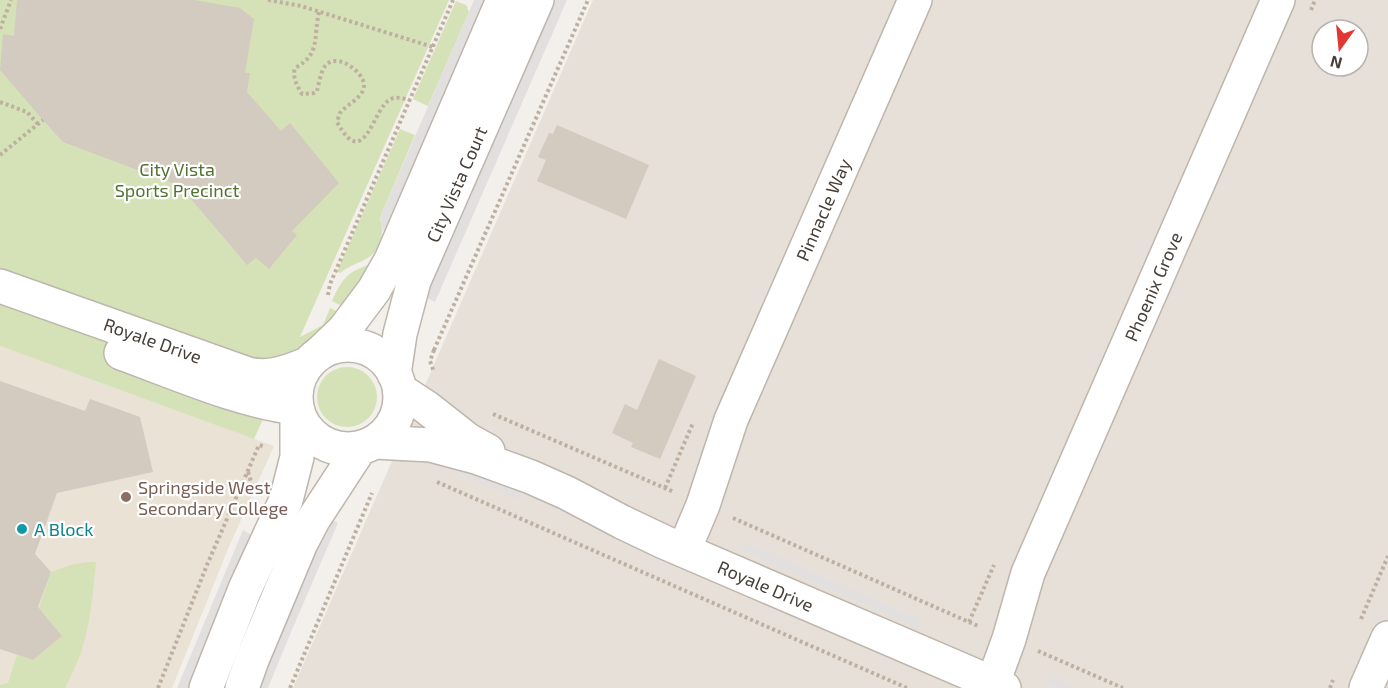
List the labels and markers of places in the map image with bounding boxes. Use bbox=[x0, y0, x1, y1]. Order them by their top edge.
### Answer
place label: Springside West Secondary College bbox=[138, 476, 288, 519]
marker: Springside West Secondary College bbox=[119, 490, 133, 504]
place label: A Block bbox=[34, 518, 93, 540]
marker: A Block bbox=[15, 522, 29, 536]

